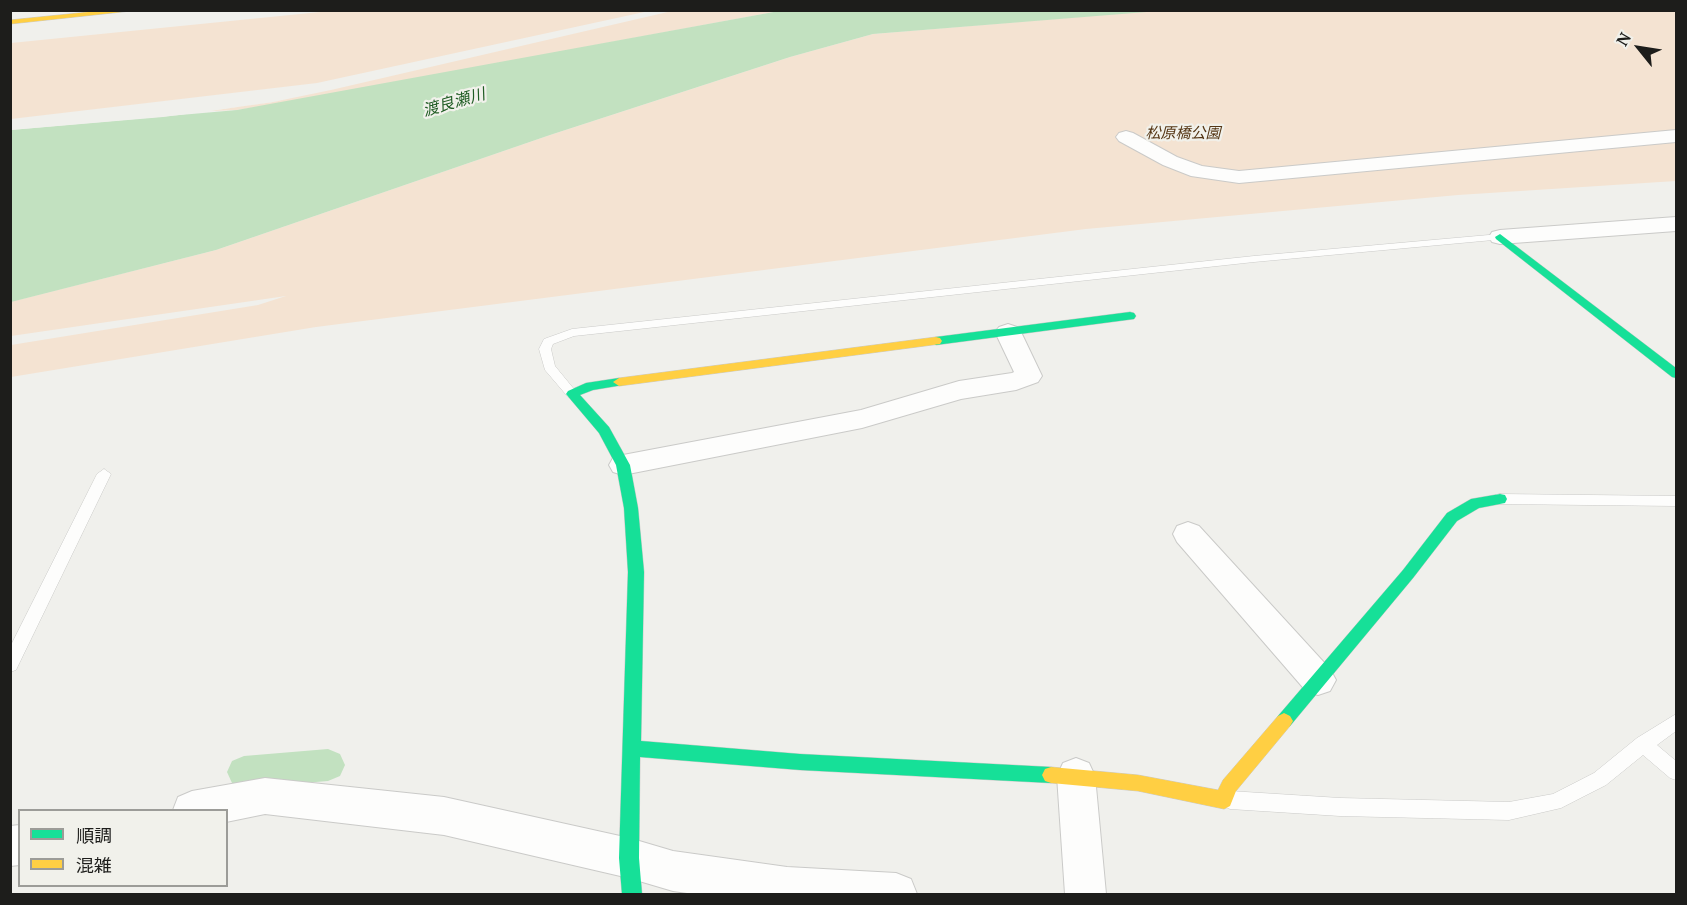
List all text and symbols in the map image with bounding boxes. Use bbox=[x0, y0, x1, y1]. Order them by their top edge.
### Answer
north arrow bbox=[1609, 18, 1669, 78]
text: N bbox=[1611, 28, 1636, 50]
water label: 渡良瀬川 bbox=[421, 85, 487, 121]
park label: 松原橋公園 bbox=[1146, 125, 1220, 143]
legend bbox=[18, 809, 228, 887]
text: 順調 bbox=[76, 823, 112, 847]
text: 混雑 bbox=[76, 853, 112, 877]

